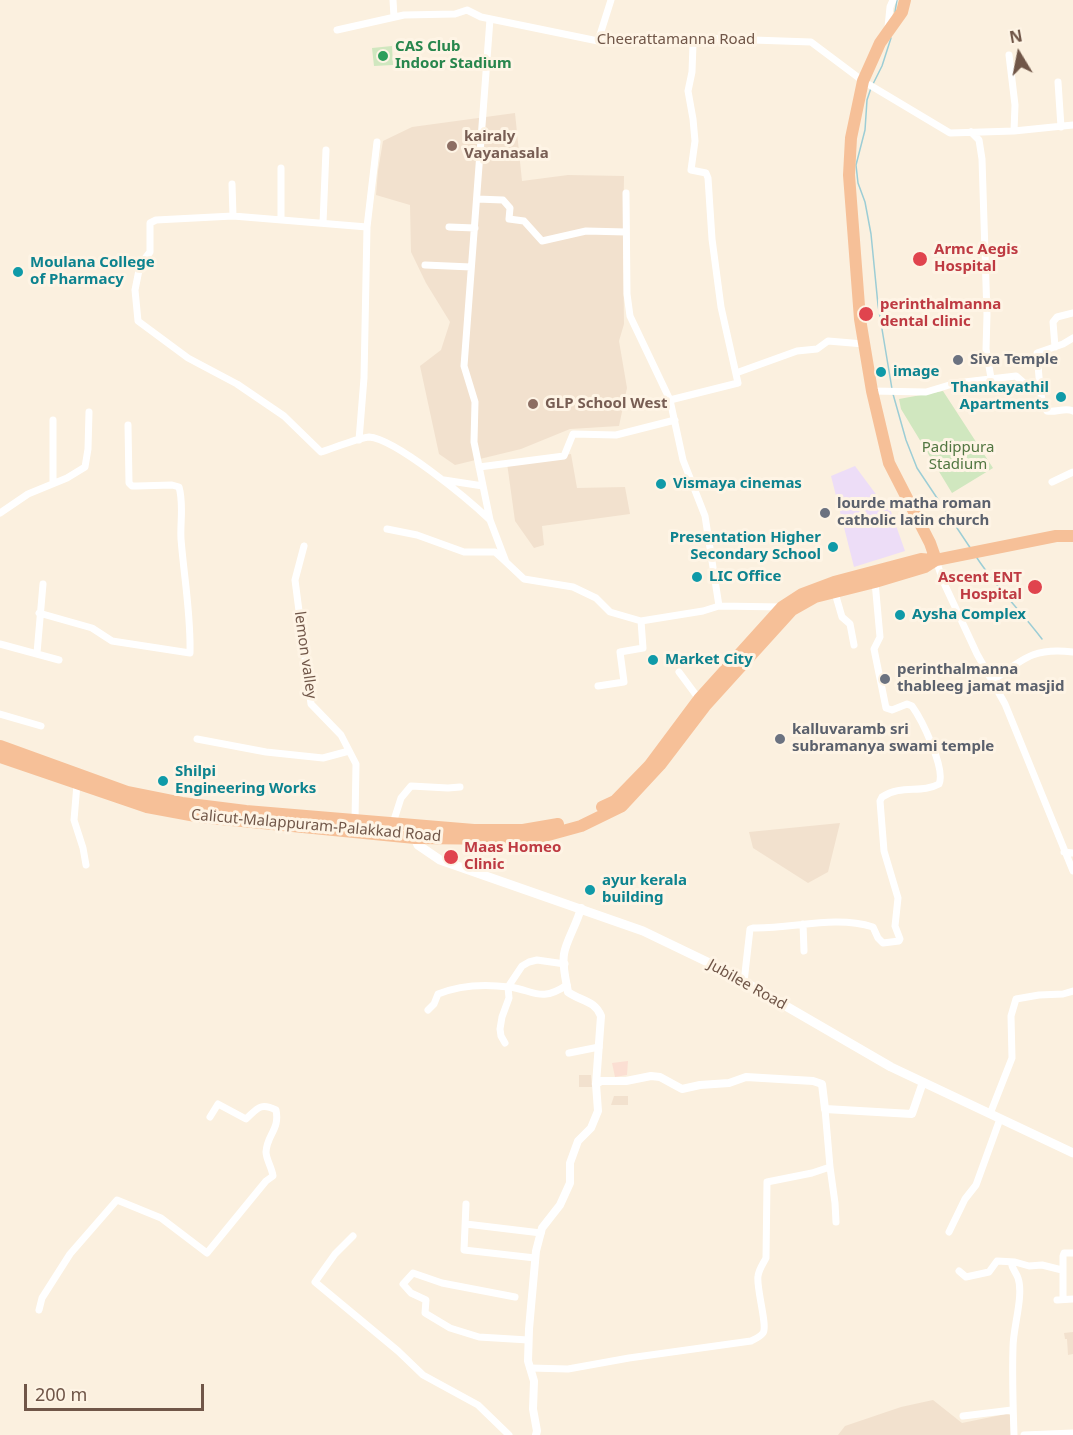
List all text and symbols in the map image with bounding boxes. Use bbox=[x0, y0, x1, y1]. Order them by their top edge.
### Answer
north arrow bbox=[989, 24, 1049, 84]
text: N bbox=[1008, 24, 1024, 48]
street label: Cheerattamanna Road bbox=[597, 31, 755, 49]
place label: CAS Club Indoor Stadium bbox=[395, 38, 512, 73]
marker: CAS Club Indoor Stadium bbox=[376, 49, 390, 63]
place label: kairaly Vayanasala bbox=[464, 128, 549, 163]
marker: kairaly Vayanasala bbox=[445, 139, 459, 153]
place label: Armc Aegis Hospital bbox=[934, 241, 1018, 276]
marker: Armc Aegis Hospital bbox=[911, 250, 929, 268]
place label: Moulana College of Pharmacy bbox=[30, 254, 155, 289]
marker: Moulana College of Pharmacy bbox=[11, 265, 25, 279]
place label: perinthalmanna dental clinic bbox=[880, 296, 1001, 331]
marker: perinthalmanna dental clinic bbox=[857, 305, 875, 323]
place label: Siva Temple bbox=[970, 351, 1058, 369]
marker: Siva Temple bbox=[951, 353, 965, 367]
place label: image bbox=[893, 363, 940, 381]
marker: image bbox=[874, 365, 888, 379]
place label: Thankayathil Apartments bbox=[951, 379, 1049, 414]
marker: Thankayathil Apartments bbox=[1054, 390, 1068, 404]
place label: GLP School West bbox=[545, 395, 668, 413]
marker: GLP School West bbox=[526, 397, 540, 411]
park label: Padippura Stadium bbox=[922, 439, 994, 474]
place label: Vismaya cinemas bbox=[673, 475, 802, 493]
marker: Vismaya cinemas bbox=[654, 477, 668, 491]
place label: lourde matha roman catholic latin church bbox=[837, 495, 991, 530]
marker: lourde matha roman catholic latin church bbox=[818, 506, 832, 520]
place label: Presentation Higher Secondary School bbox=[670, 529, 821, 564]
marker: Presentation Higher Secondary School bbox=[826, 540, 840, 554]
place label: LIC Office bbox=[709, 568, 781, 586]
place label: Ascent ENT Hospital bbox=[938, 569, 1022, 604]
marker: LIC Office bbox=[690, 570, 704, 584]
marker: Ascent ENT Hospital bbox=[1026, 578, 1044, 596]
place label: Aysha Complex bbox=[912, 606, 1026, 624]
marker: Aysha Complex bbox=[893, 608, 907, 622]
street label: lemon valley bbox=[290, 610, 320, 700]
place label: Market City bbox=[665, 651, 753, 669]
marker: Market City bbox=[646, 653, 660, 667]
place label: perinthalmanna thableeg jamat masjid bbox=[897, 661, 1065, 696]
marker: perinthalmanna thableeg jamat masjid bbox=[878, 672, 892, 686]
place label: kalluvaramb sri subramanya swami temple bbox=[792, 721, 994, 756]
marker: kalluvaramb sri subramanya swami temple bbox=[773, 732, 787, 746]
place label: Shilpi Engineering Works bbox=[175, 763, 316, 798]
marker: Shilpi Engineering Works bbox=[156, 774, 170, 788]
street label: Calicut-Malappuram-Palakkad Road bbox=[190, 806, 442, 846]
place label: Maas Homeo Clinic bbox=[464, 839, 561, 874]
marker: Maas Homeo Clinic bbox=[442, 848, 460, 866]
place label: ayur kerala building bbox=[602, 872, 687, 907]
marker: ayur kerala building bbox=[583, 883, 597, 897]
street label: Jubilee Road bbox=[705, 956, 789, 1014]
scale bar bbox=[27, 1372, 207, 1410]
text: 200 m bbox=[35, 1382, 87, 1406]

